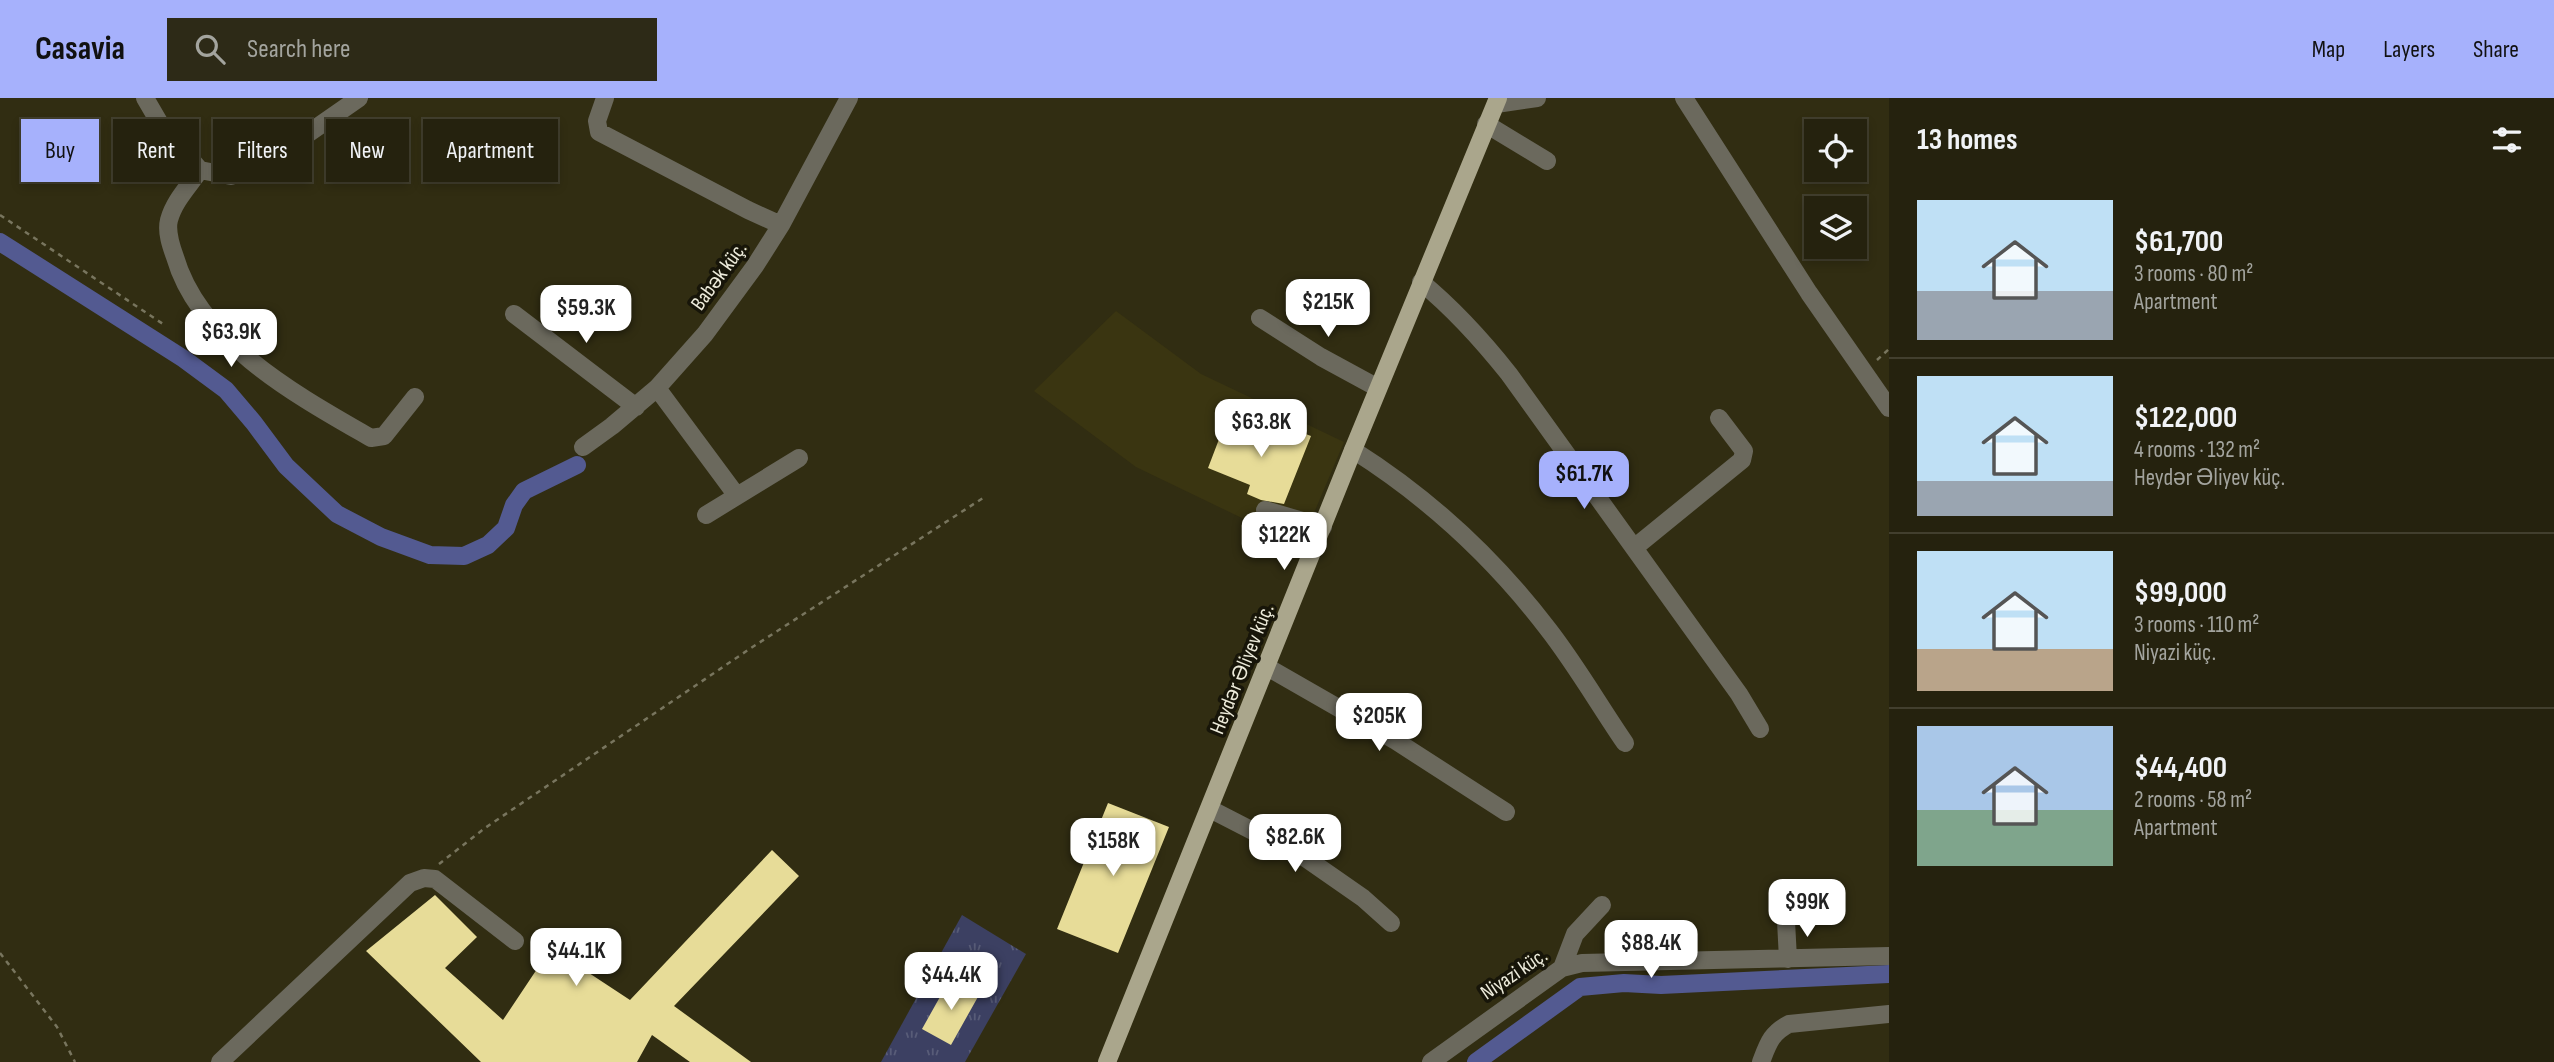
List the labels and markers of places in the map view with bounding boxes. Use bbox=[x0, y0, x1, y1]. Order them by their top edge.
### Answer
pin: $215K bbox=[1279, 280, 1377, 339]
pin: $59.3K bbox=[529, 286, 643, 345]
pin: $63.9K bbox=[174, 310, 288, 369]
pin: $63.8K bbox=[1204, 400, 1318, 459]
pin: $61.7K bbox=[1527, 452, 1641, 511]
pin: $122K bbox=[1235, 512, 1333, 572]
pin: $205K bbox=[1330, 694, 1428, 753]
pin: $82.6K bbox=[1238, 814, 1352, 874]
pin: $158K bbox=[1064, 818, 1162, 878]
pin: $99K bbox=[1766, 880, 1848, 939]
pin: $88.4K bbox=[1594, 920, 1708, 980]
pin: $44.1K bbox=[519, 928, 633, 988]
pin: $44.4K bbox=[894, 953, 1008, 1012]

